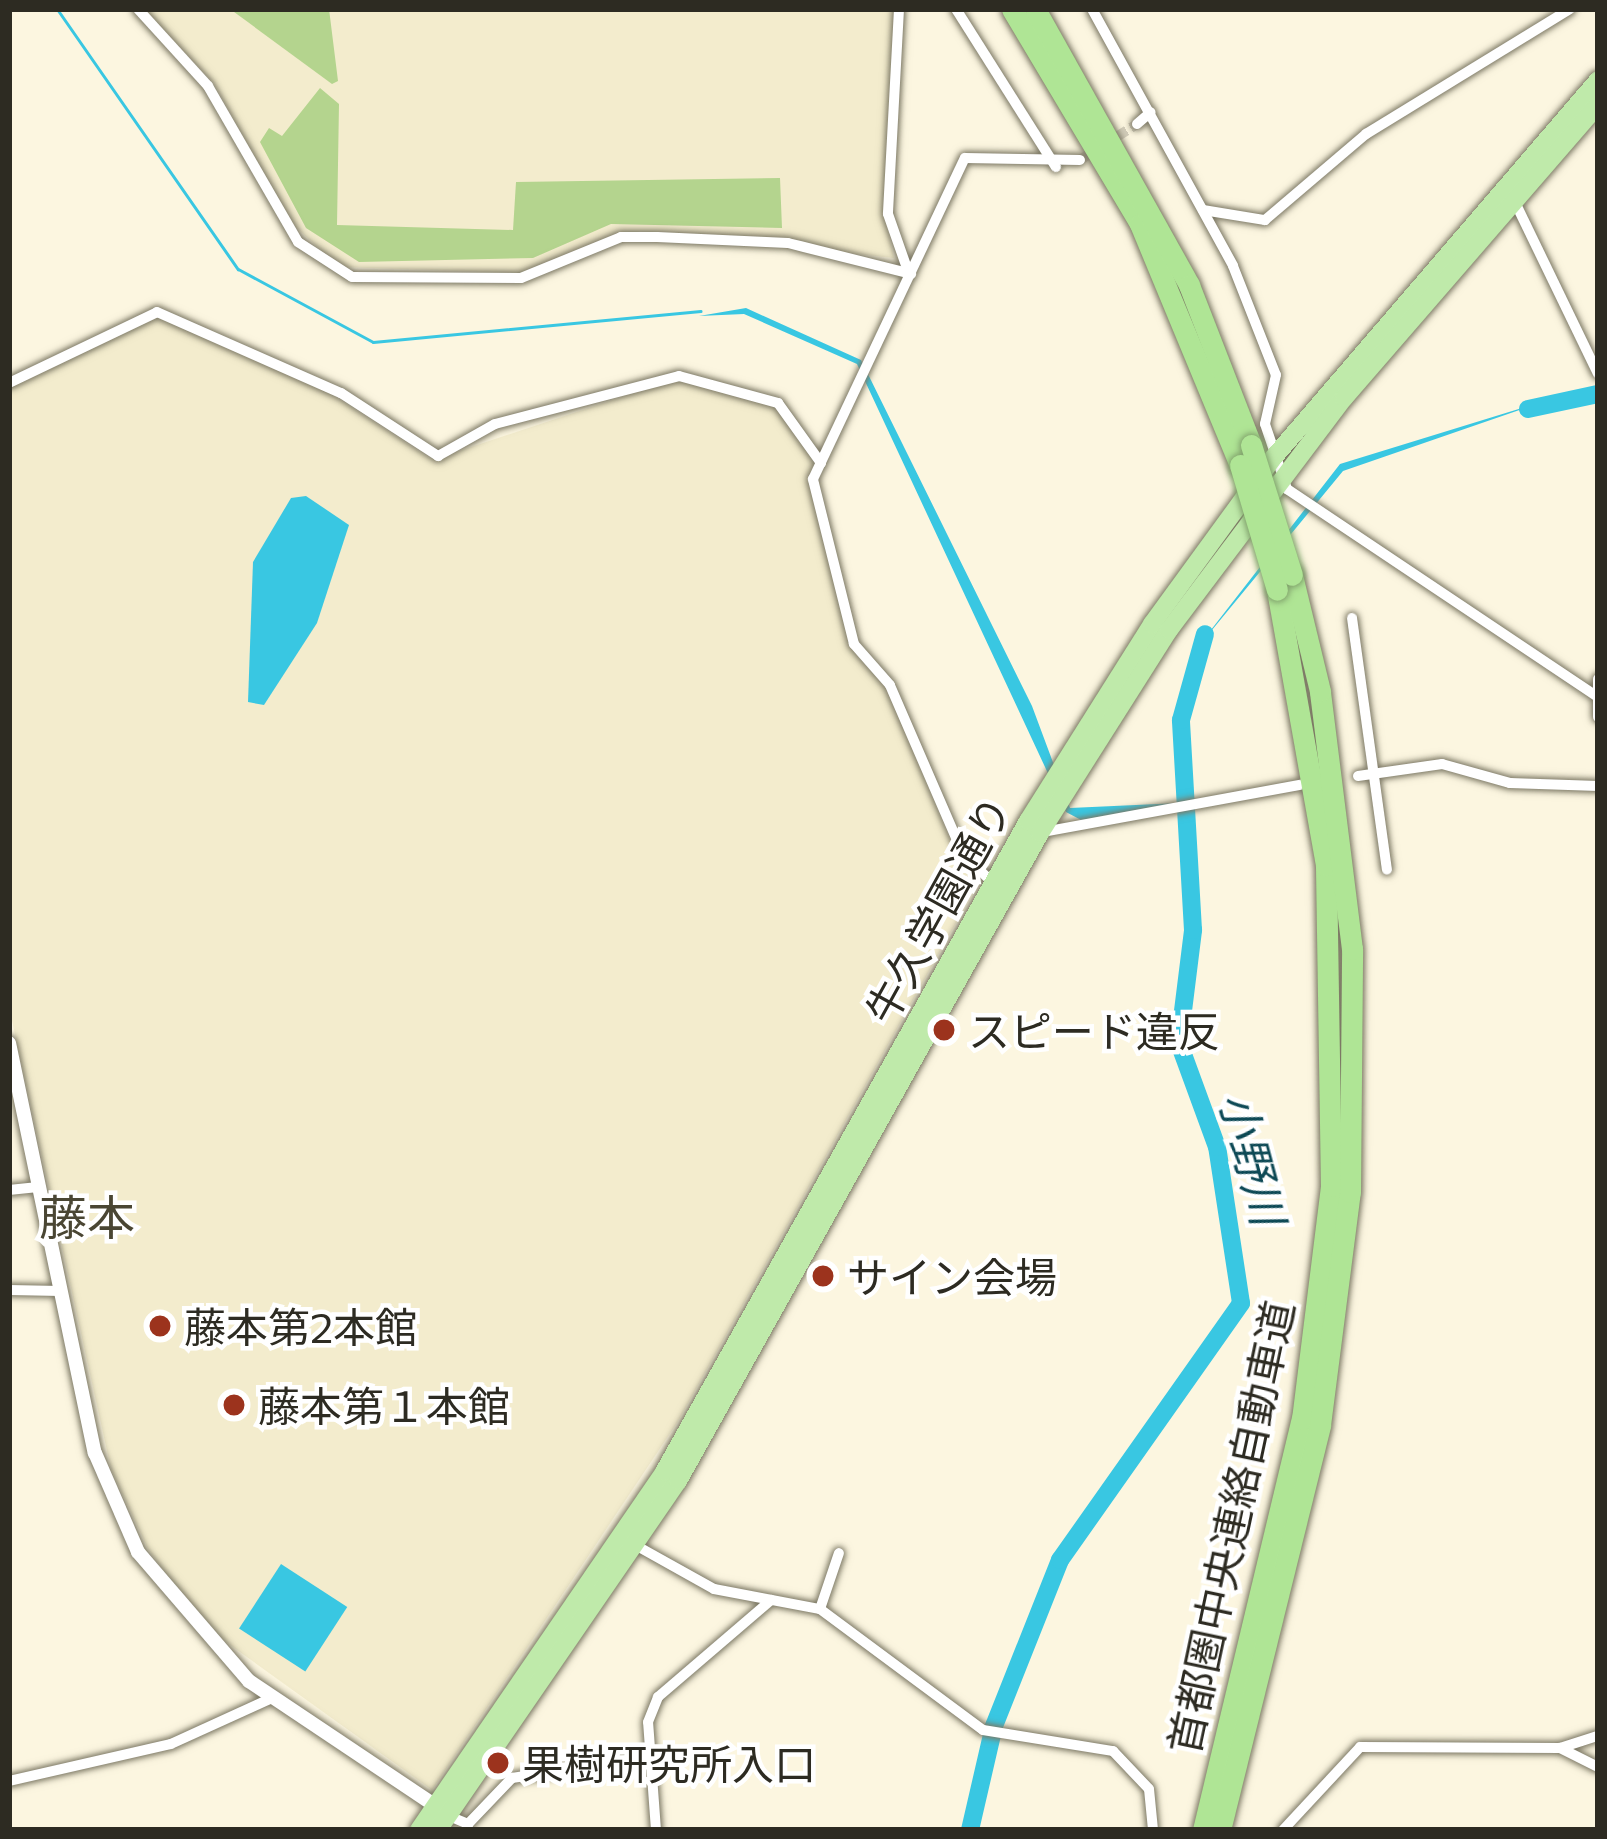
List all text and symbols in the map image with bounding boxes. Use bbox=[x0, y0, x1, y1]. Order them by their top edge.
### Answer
street label: 牛久学園通り bbox=[854, 787, 1020, 1031]
place label: スピード違反 bbox=[968, 1005, 1220, 1055]
marker: スピード違反 bbox=[931, 1017, 957, 1043]
water label: 小野川 bbox=[1210, 1086, 1298, 1230]
district label: 藤本 bbox=[39, 1187, 135, 1245]
place label: サイン会場 bbox=[847, 1251, 1057, 1301]
marker: サイン会場 bbox=[810, 1263, 836, 1289]
street label: 首都圏中央連絡自動車道 bbox=[1157, 1296, 1303, 1758]
place label: 藤本第2本館 bbox=[184, 1301, 417, 1351]
marker: 藤本第2本館 bbox=[147, 1313, 173, 1339]
place label: 藤本第１本館 bbox=[258, 1380, 510, 1430]
marker: 藤本第１本館 bbox=[221, 1392, 247, 1418]
place label: 果樹研究所入口 bbox=[522, 1738, 816, 1788]
marker: 果樹研究所入口 bbox=[485, 1750, 511, 1776]

